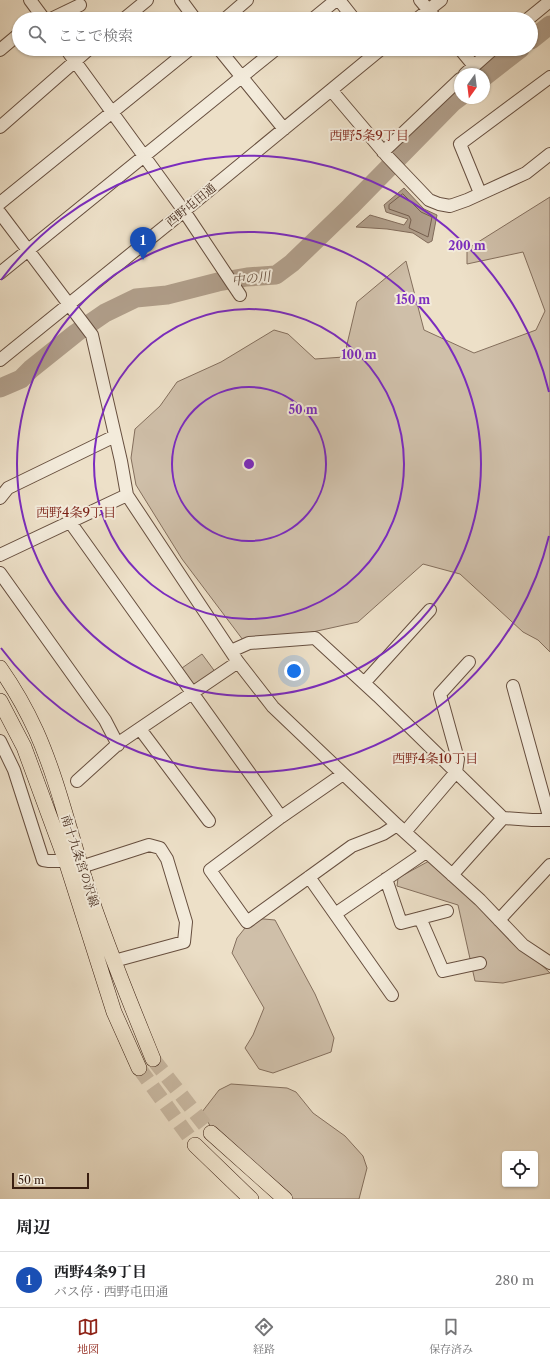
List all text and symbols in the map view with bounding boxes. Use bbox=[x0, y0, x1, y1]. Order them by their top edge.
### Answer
search box bbox=[12, 12, 538, 56]
icon: search bbox=[26, 23, 48, 45]
text: ここで検索 bbox=[58, 26, 133, 45]
north arrow bbox=[454, 68, 490, 104]
district label: 西野5条9丁目 bbox=[329, 127, 409, 143]
street label: 西野屯田通 bbox=[163, 180, 219, 229]
pin: 1 bbox=[130, 227, 156, 260]
text: 200 m bbox=[448, 238, 486, 253]
water label: 中の川 bbox=[231, 267, 273, 288]
text: 150 m bbox=[396, 292, 430, 307]
text: 100 m bbox=[341, 347, 377, 362]
text: 50 m bbox=[288, 402, 318, 417]
centre of rings bbox=[242, 457, 256, 471]
district label: 西野4条9丁目 bbox=[36, 504, 116, 520]
your location bbox=[284, 661, 304, 681]
district label: 西野4条10丁目 bbox=[392, 750, 478, 766]
street label: 南十九条宮の沢線 bbox=[59, 813, 102, 909]
map controls bbox=[502, 1151, 538, 1187]
button: locate bbox=[502, 1151, 538, 1187]
scale bar bbox=[12, 1171, 89, 1190]
text: 50 m bbox=[18, 1173, 44, 1187]
text: 周辺 bbox=[16, 1217, 50, 1237]
text: 西野4条9丁目 bbox=[54, 1262, 147, 1281]
text: 1 bbox=[26, 1272, 32, 1288]
text: 280 m bbox=[495, 1272, 534, 1288]
text: バス停 · 西野屯田通 bbox=[54, 1283, 169, 1299]
tab: 地図 bbox=[77, 1316, 99, 1356]
tab: 経路 bbox=[253, 1316, 275, 1356]
tab: 保存済み bbox=[429, 1316, 473, 1356]

